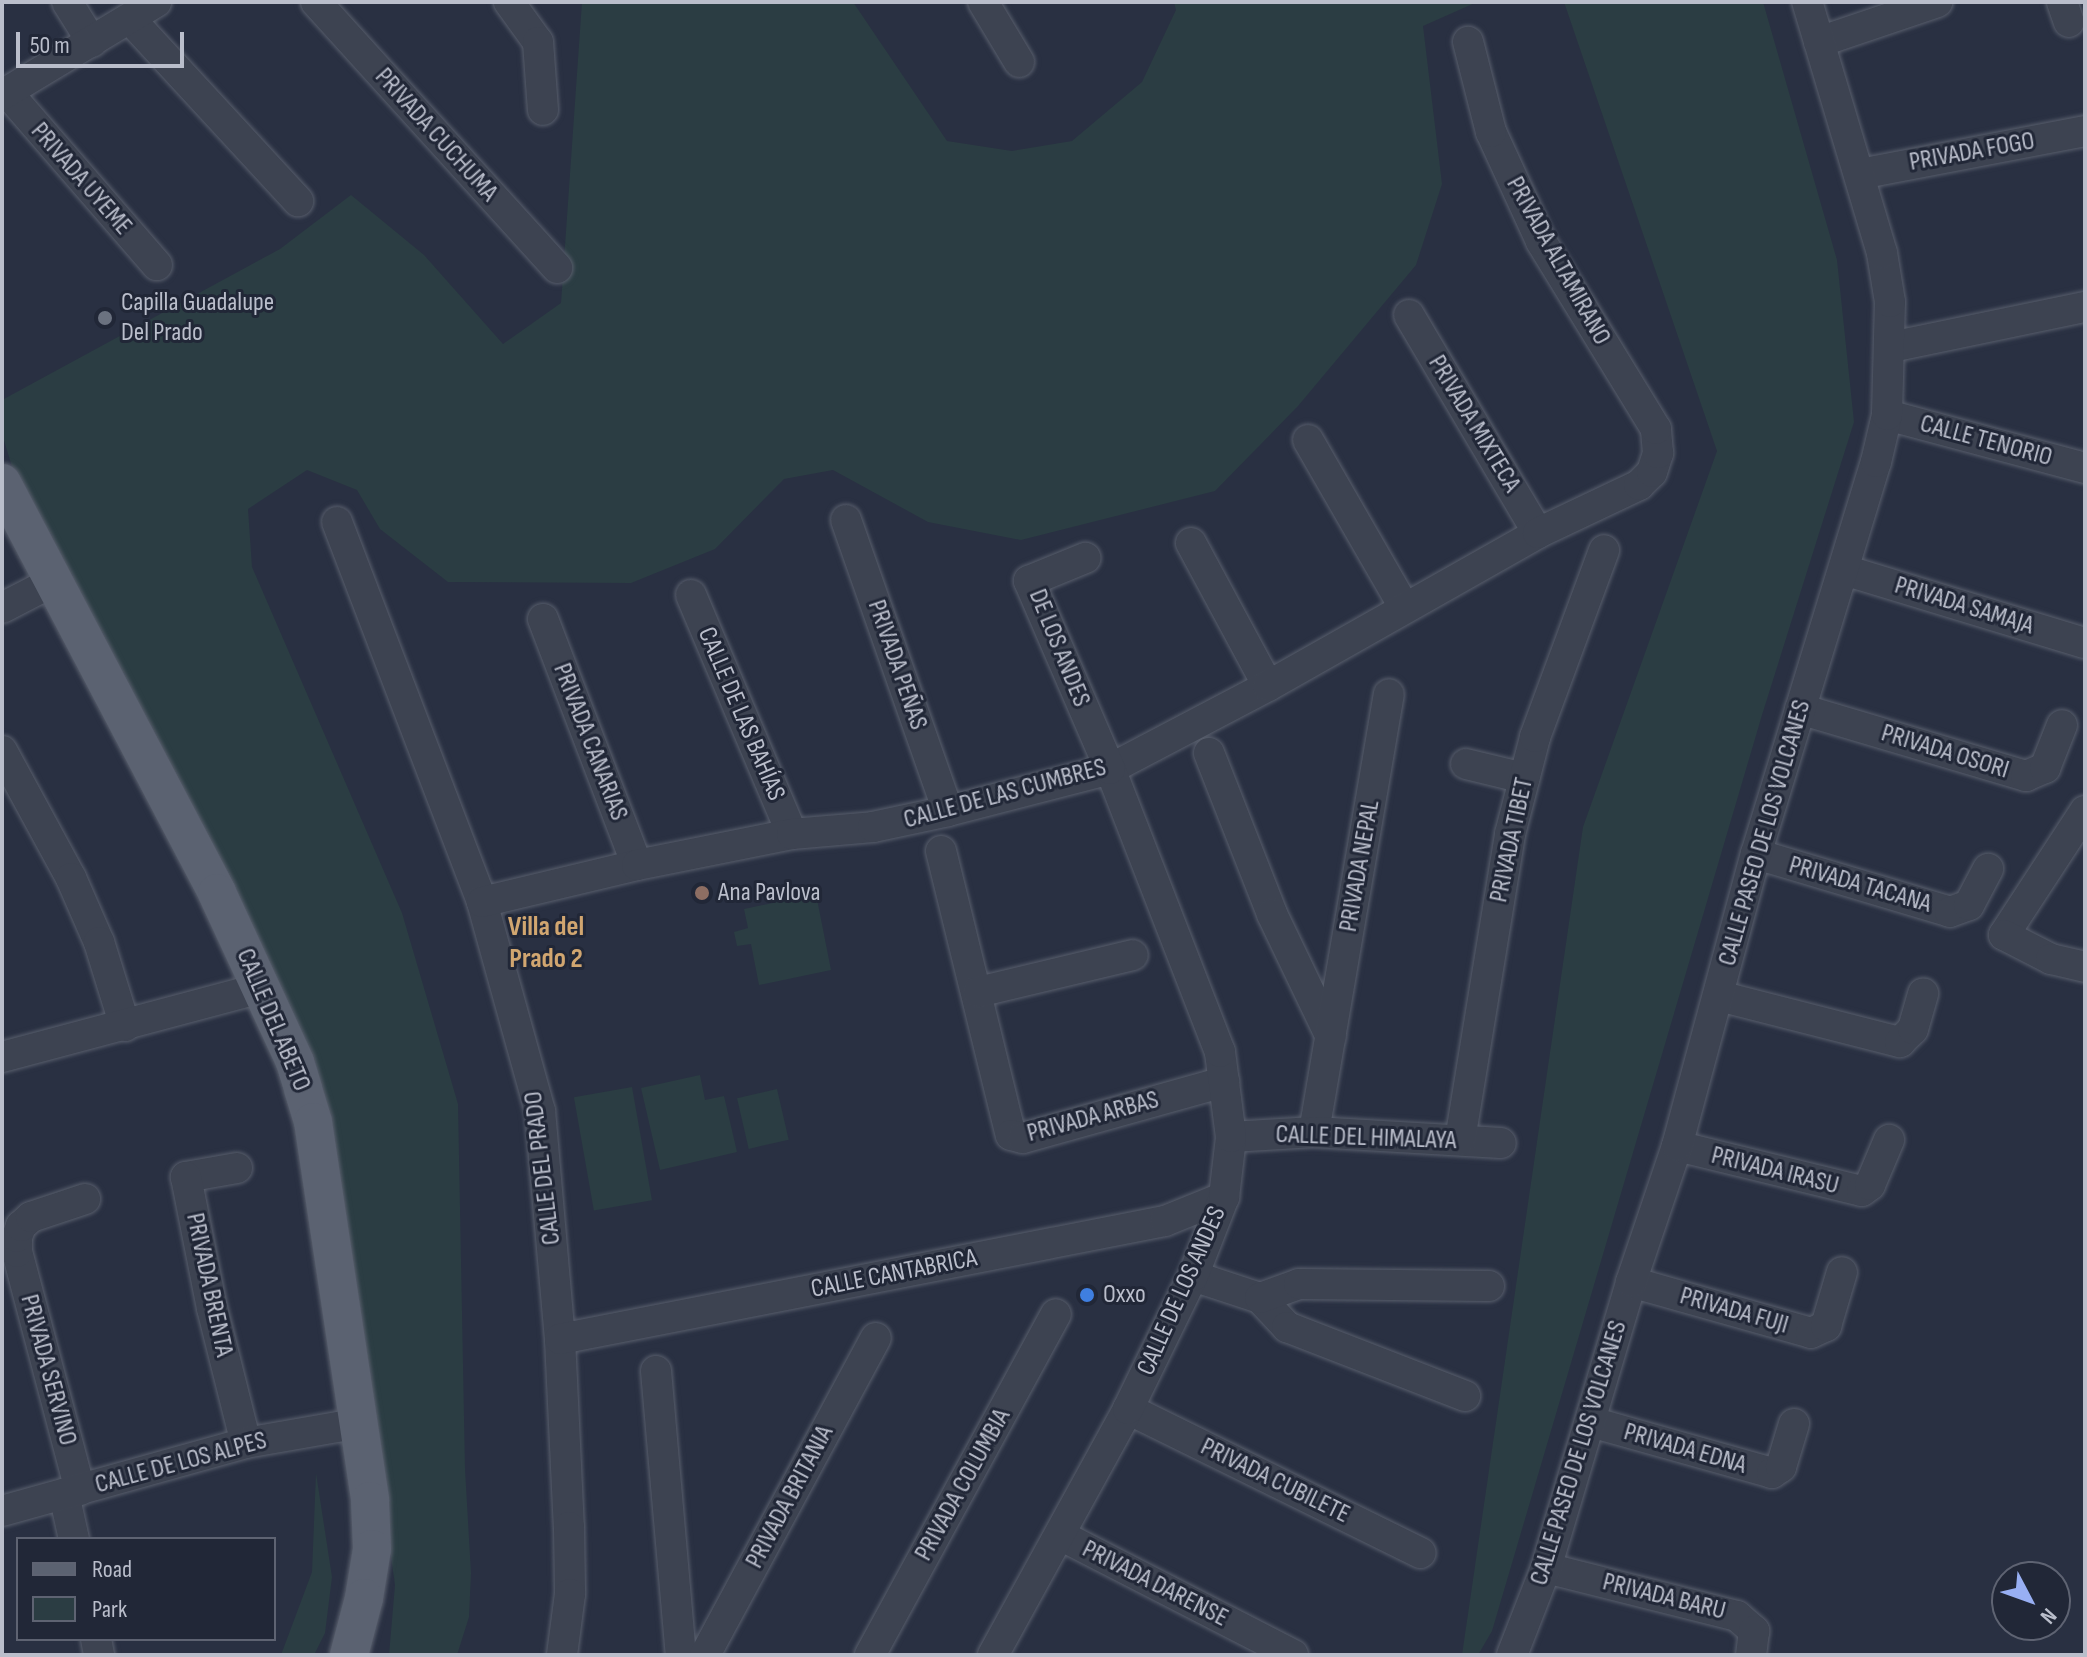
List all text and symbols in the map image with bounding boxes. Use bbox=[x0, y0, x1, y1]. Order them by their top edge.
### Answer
scale bar bbox=[20, 16, 188, 66]
text: 50 m bbox=[30, 31, 70, 60]
street label: PRIVADA CUCHUMA bbox=[368, 62, 504, 208]
street label: PRIVADA UYEME bbox=[24, 116, 138, 242]
street label: PRIVADA FOGO bbox=[1907, 126, 2037, 178]
street label: PRIVADA ALTAMIRANO bbox=[1499, 171, 1617, 351]
place label: Capilla Guadalupe Del Prado bbox=[121, 287, 274, 348]
marker: Capilla Guadalupe Del Prado bbox=[96, 309, 114, 327]
street label: PRIVADA MIXTECA bbox=[1421, 350, 1527, 498]
street label: CALLE TENORIO bbox=[1917, 408, 2055, 474]
street label: PRIVADA SAMAJA bbox=[1891, 570, 2037, 642]
street label: DE LOS ANDES bbox=[1021, 585, 1097, 711]
street label: PRIVADA PEÑAS bbox=[860, 596, 934, 734]
street label: CALLE DE LAS BAHÍAS bbox=[690, 623, 792, 805]
street label: PRIVADA CANARIAS bbox=[546, 659, 634, 825]
street label: CALLE PASEO DE LOS VOLCANES bbox=[1712, 697, 1818, 969]
street label: PRIVADA OSORI bbox=[1877, 718, 2013, 786]
street label: CALLE DE LAS CUMBRES bbox=[900, 752, 1110, 836]
street label: PRIVADA TIBET bbox=[1484, 775, 1540, 905]
street label: PRIVADA NEPAL bbox=[1333, 798, 1387, 934]
street label: PRIVADA TACANA bbox=[1785, 850, 1935, 920]
place label: Ana Pavlova bbox=[718, 877, 821, 909]
marker: Ana Pavlova bbox=[693, 884, 711, 902]
district label: Villa del Prado 2 bbox=[508, 910, 584, 976]
street label: CALLE DEL ABETO bbox=[229, 944, 317, 1096]
street label: PRIVADA ARBAS bbox=[1024, 1084, 1162, 1150]
street label: CALLE DEL PRADO bbox=[518, 1089, 568, 1247]
street label: CALLE DEL HIMALAYA bbox=[1275, 1119, 1457, 1157]
street label: PRIVADA IRASU bbox=[1708, 1140, 1842, 1202]
street label: CALLE DE LOS ANDES bbox=[1131, 1202, 1233, 1380]
street label: PRIVADA BRENTA bbox=[179, 1210, 239, 1360]
street label: CALLE CANTABRICA bbox=[809, 1243, 979, 1305]
place label: Oxxo bbox=[1103, 1279, 1146, 1311]
street label: PRIVADA FUJI bbox=[1676, 1281, 1792, 1341]
marker: Oxxo bbox=[1078, 1286, 1096, 1304]
street label: PRIVADA SERVINO bbox=[13, 1291, 83, 1449]
street label: CALLE PASEO DE LOS VOLCANES bbox=[1524, 1317, 1634, 1589]
street label: PRIVADA COLUMBIA bbox=[908, 1404, 1018, 1566]
street label: PRIVADA EDNA bbox=[1620, 1417, 1750, 1481]
street label: PRIVADA BRITANIA bbox=[739, 1420, 841, 1574]
street label: CALLE DE LOS ALPES bbox=[92, 1425, 270, 1501]
street label: PRIVADA CUBILETE bbox=[1195, 1431, 1355, 1531]
street label: PRIVADA DARENSE bbox=[1077, 1534, 1233, 1634]
legend bbox=[16, 1537, 276, 1641]
text: Road bbox=[92, 1555, 132, 1584]
north arrow bbox=[1991, 1561, 2071, 1641]
street label: PRIVADA BARU bbox=[1599, 1567, 1729, 1627]
text: Park bbox=[92, 1595, 127, 1624]
text: N bbox=[2034, 1602, 2062, 1629]

